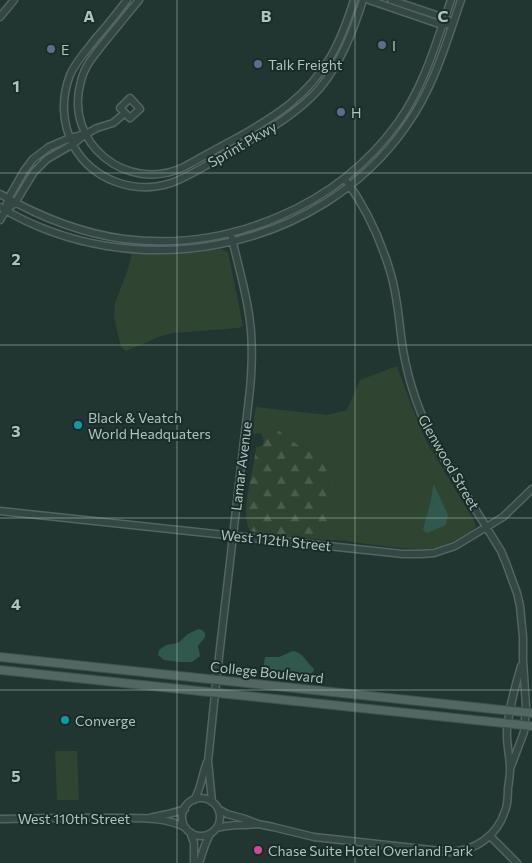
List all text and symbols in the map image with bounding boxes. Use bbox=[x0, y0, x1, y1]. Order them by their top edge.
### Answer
text: A bbox=[83, 6, 95, 25]
text: B bbox=[261, 6, 272, 25]
text: C bbox=[438, 6, 449, 25]
place label: I bbox=[392, 37, 396, 54]
marker: I bbox=[376, 39, 388, 51]
place label: E bbox=[61, 41, 69, 58]
marker: E bbox=[45, 43, 57, 55]
place label: Talk Freight bbox=[268, 56, 343, 73]
marker: Talk Freight bbox=[252, 58, 264, 70]
text: 1 bbox=[12, 76, 20, 95]
place label: H bbox=[351, 104, 362, 121]
marker: H bbox=[335, 106, 347, 118]
street label: Sprint Pkwy bbox=[204, 117, 280, 171]
text: 2 bbox=[11, 249, 21, 268]
place label: Black & Veatch World Headquaters bbox=[88, 409, 211, 442]
street label: Glenwood Street bbox=[415, 411, 483, 513]
marker: Black & Veatch World Headquaters bbox=[72, 419, 84, 431]
street label: Lamar Avenue bbox=[227, 420, 255, 512]
text: 3 bbox=[11, 421, 21, 440]
street label: West 112th Street bbox=[220, 526, 332, 554]
text: 4 bbox=[11, 594, 21, 613]
street label: College Boulevard bbox=[210, 658, 324, 686]
place label: Converge bbox=[75, 712, 136, 729]
marker: Converge bbox=[59, 714, 71, 726]
text: 5 bbox=[11, 766, 21, 785]
street label: West 110th Street bbox=[18, 810, 131, 827]
place label: Chase Suite Hotel Overland Park bbox=[268, 842, 473, 859]
marker: Chase Suite Hotel Overland Park bbox=[252, 844, 264, 856]

